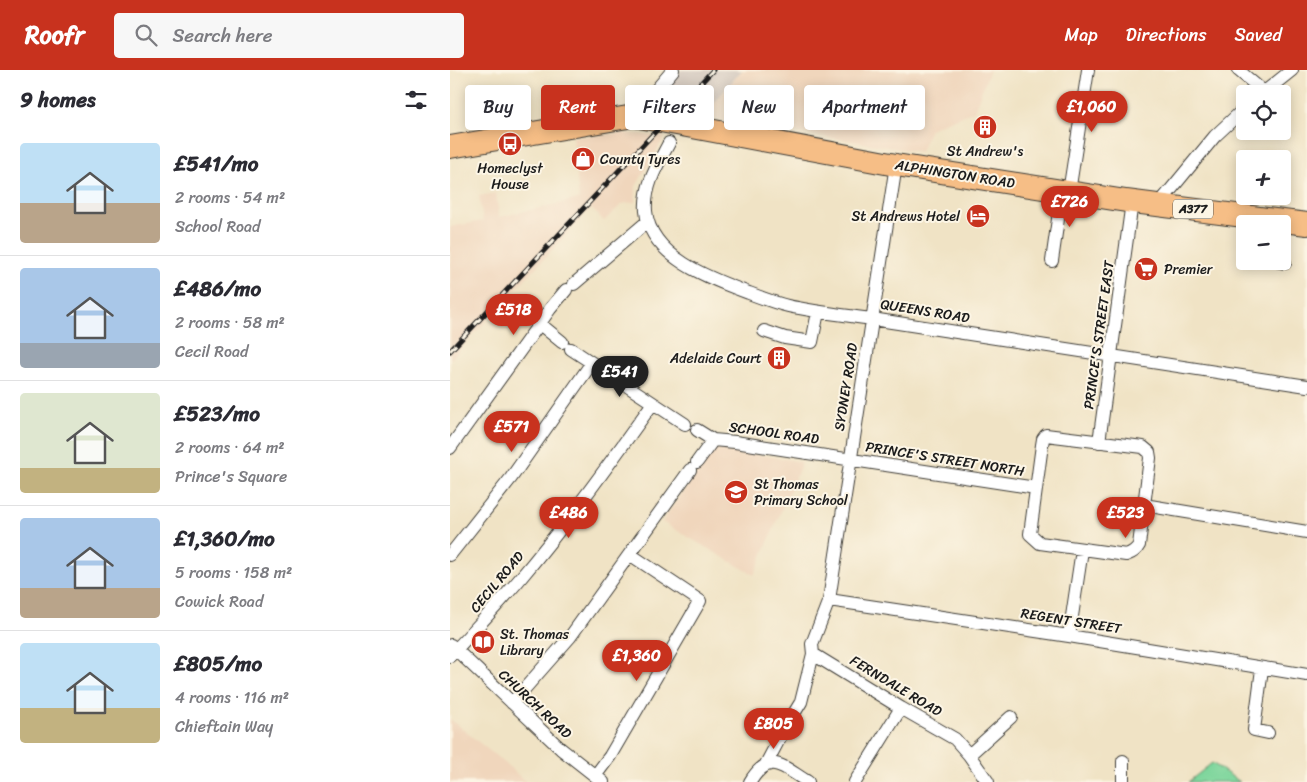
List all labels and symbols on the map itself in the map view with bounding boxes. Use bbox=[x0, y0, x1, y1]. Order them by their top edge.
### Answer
pin: £1,060 bbox=[1051, 90, 1133, 133]
building icon: St Andrew's bbox=[972, 114, 998, 140]
bus stop icon: Homeclyst House bbox=[497, 131, 523, 157]
place label: St Andrew's bbox=[947, 139, 1023, 164]
shop icon: County Tyres bbox=[570, 146, 596, 172]
place label: County Tyres bbox=[600, 147, 681, 172]
street label: ALPHINGTON ROAD bbox=[892, 152, 1017, 196]
place label: Homeclyst House bbox=[477, 156, 544, 197]
pin: £726 bbox=[1040, 186, 1100, 228]
road number: A377 bbox=[1173, 200, 1213, 218]
hotel icon: St Andrews Hotel bbox=[965, 203, 991, 229]
place label: St Andrews Hotel bbox=[851, 204, 961, 229]
supermarket icon: Premier bbox=[1133, 256, 1159, 282]
place label: Premier bbox=[1164, 257, 1214, 282]
street label: PRINCE'S STREET EAST bbox=[1076, 258, 1122, 411]
street label: QUEENS ROAD bbox=[879, 292, 972, 330]
pin: £518 bbox=[484, 294, 544, 336]
street label: SYDNEY ROAD bbox=[827, 341, 865, 433]
building icon: Adelaide Court bbox=[766, 345, 792, 371]
place label: Adelaide Court bbox=[669, 346, 762, 371]
pin: £541 bbox=[590, 356, 650, 398]
pin: £571 bbox=[482, 410, 542, 453]
street label: SCHOOL ROAD bbox=[727, 414, 821, 452]
street label: PRINCE'S STREET NORTH bbox=[864, 434, 1026, 484]
place label: St Thomas Primary School bbox=[754, 472, 849, 513]
school or university icon: St Thomas Primary School bbox=[723, 479, 749, 505]
pin: £486 bbox=[539, 496, 599, 539]
pin: £523 bbox=[1096, 496, 1156, 539]
street label: CECIL ROAD bbox=[463, 545, 531, 619]
street label: REGENT STREET bbox=[1019, 601, 1124, 642]
place label: St. Thomas Library bbox=[500, 622, 569, 663]
library icon: St. Thomas Library bbox=[470, 629, 496, 655]
pin: £1,360 bbox=[596, 640, 678, 682]
street label: FERNDALE ROAD bbox=[845, 649, 948, 724]
street label: CHURCH ROAD bbox=[492, 663, 578, 745]
pin: £805 bbox=[744, 708, 804, 750]

